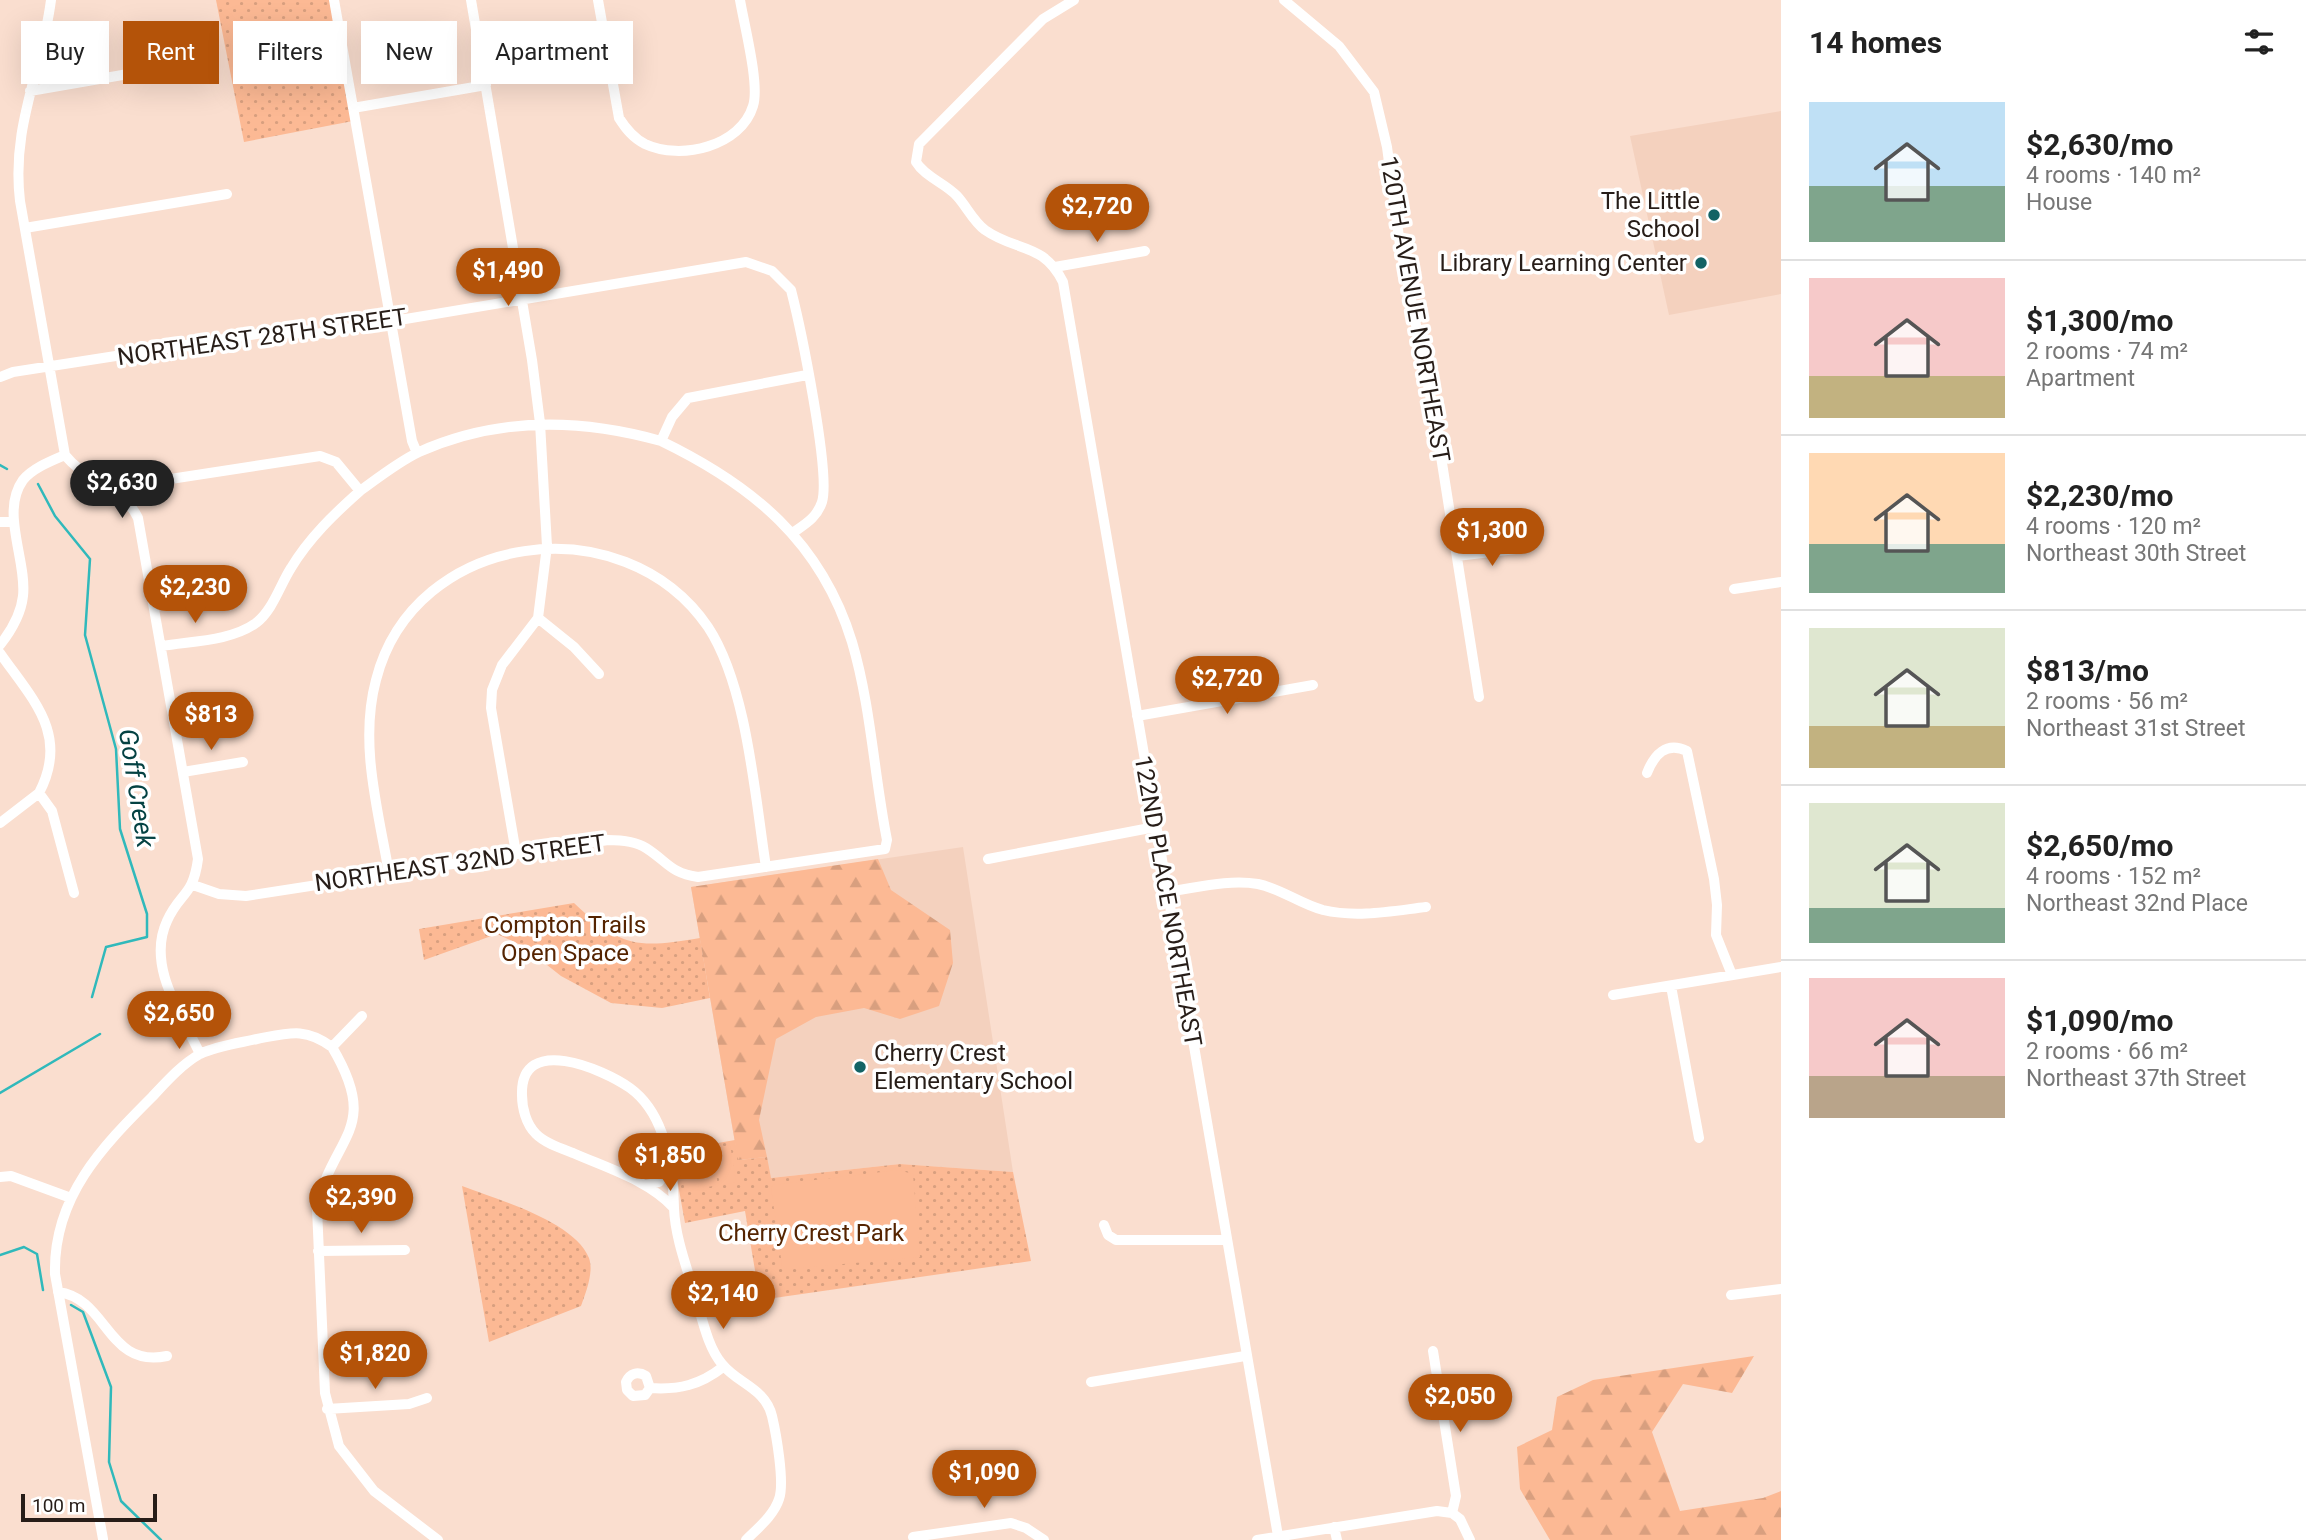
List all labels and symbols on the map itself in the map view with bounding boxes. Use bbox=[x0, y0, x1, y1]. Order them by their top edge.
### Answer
street label: 120TH AVENUE NORTHEAST bbox=[1374, 154, 1456, 464]
pin: $2,720 bbox=[1040, 184, 1154, 244]
place label: The Little School bbox=[1601, 187, 1700, 243]
marker: The Little School bbox=[1706, 207, 1722, 223]
pin: $1,490 bbox=[451, 248, 565, 308]
place label: Library Learning Center bbox=[1439, 249, 1687, 277]
marker: Library Learning Center bbox=[1693, 255, 1709, 271]
street label: NORTHEAST 28TH STREET bbox=[116, 303, 408, 371]
pin: $2,630 bbox=[65, 461, 179, 520]
pin: $1,300 bbox=[1435, 508, 1549, 568]
pin: $2,230 bbox=[138, 566, 252, 625]
pin: $2,720 bbox=[1170, 656, 1284, 716]
pin: $813 bbox=[170, 692, 252, 752]
water label: Goff Creek bbox=[113, 727, 161, 851]
street label: 122ND PLACE NORTHEAST bbox=[1129, 753, 1207, 1049]
street label: NORTHEAST 32ND STREET bbox=[313, 829, 607, 897]
park label: Compton Trails Open Space bbox=[484, 911, 646, 967]
pin: $2,650 bbox=[122, 992, 236, 1051]
place label: Cherry Crest Elementary School bbox=[874, 1039, 1073, 1095]
marker: Cherry Crest Elementary School bbox=[852, 1059, 868, 1075]
pin: $1,850 bbox=[613, 1134, 727, 1193]
pin: $2,390 bbox=[304, 1176, 418, 1235]
park label: Cherry Crest Park bbox=[718, 1219, 905, 1247]
pin: $2,140 bbox=[666, 1272, 780, 1331]
pin: $1,820 bbox=[318, 1332, 432, 1391]
pin: $2,050 bbox=[1403, 1374, 1517, 1434]
pin: $1,090 bbox=[927, 1450, 1041, 1510]
scale bar bbox=[21, 1491, 158, 1523]

